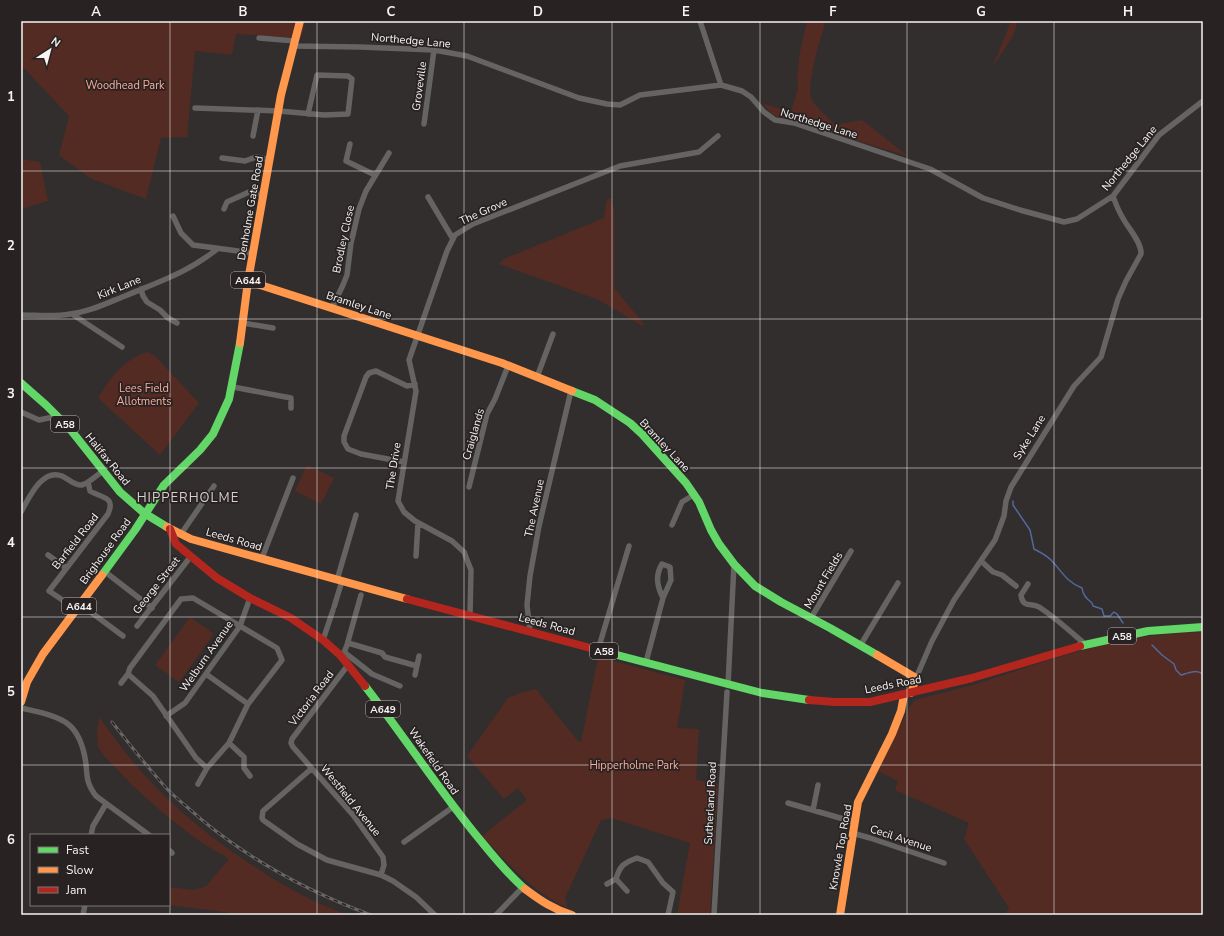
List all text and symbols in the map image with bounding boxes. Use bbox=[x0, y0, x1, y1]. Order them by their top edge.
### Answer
text: A bbox=[91, 3, 101, 21]
text: B bbox=[239, 3, 248, 21]
text: C bbox=[387, 3, 396, 21]
text: D bbox=[533, 3, 543, 21]
text: E bbox=[682, 3, 690, 21]
text: F bbox=[829, 3, 837, 21]
text: G bbox=[976, 3, 986, 21]
text: H bbox=[1123, 3, 1133, 21]
north arrow bbox=[30, 30, 70, 70]
street label: Northedge Lane bbox=[371, 30, 452, 51]
text: N bbox=[48, 34, 63, 51]
street label: Groveville bbox=[409, 60, 430, 112]
park label: Woodhead Park bbox=[85, 78, 165, 93]
text: 1 bbox=[7, 88, 15, 106]
street label: Northedge Lane bbox=[778, 105, 859, 142]
street label: Northedge Lane bbox=[1098, 122, 1160, 194]
street label: Denholme Gate Road bbox=[234, 155, 267, 262]
street label: The Grove bbox=[457, 194, 510, 229]
street label: Brodley Close bbox=[329, 204, 358, 274]
text: 2 bbox=[7, 237, 15, 255]
street label: Kirk Lane bbox=[95, 272, 143, 303]
road number: A644 bbox=[231, 272, 265, 288]
street label: Bramley Lane bbox=[324, 288, 394, 323]
park label: Lees Field Allotments bbox=[116, 381, 172, 409]
text: 3 bbox=[7, 385, 15, 403]
street label: Craiglands bbox=[459, 407, 488, 462]
street label: Syke Lane bbox=[1010, 412, 1049, 463]
street label: Bramley Lane bbox=[636, 415, 693, 475]
road number: A58 bbox=[51, 416, 79, 432]
street label: Halifax Road bbox=[82, 430, 133, 489]
street label: The Drive bbox=[382, 441, 405, 491]
street label: The Avenue bbox=[521, 478, 548, 539]
district label: HIPPERHOLME bbox=[137, 489, 239, 507]
street label: Barfield Road bbox=[49, 510, 102, 573]
street label: Brighouse Road bbox=[76, 515, 135, 587]
street label: Leeds Road bbox=[204, 524, 264, 555]
text: 4 bbox=[7, 534, 15, 552]
street label: Mount Fields bbox=[801, 549, 846, 612]
street label: George Street bbox=[129, 553, 184, 617]
road number: A644 bbox=[62, 598, 96, 614]
street label: Leeds Road bbox=[517, 610, 577, 639]
street label: Welburn Avenue bbox=[176, 618, 237, 695]
road number: A58 bbox=[1108, 628, 1136, 644]
road number: A58 bbox=[590, 643, 618, 659]
street label: Victoria Road bbox=[285, 667, 337, 730]
street label: Leeds Road bbox=[863, 672, 923, 697]
text: 5 bbox=[7, 683, 15, 701]
road number: A649 bbox=[366, 701, 400, 717]
street label: Wakefield Road bbox=[405, 725, 462, 798]
park label: Hipperholme Park bbox=[589, 758, 679, 773]
street label: Westfield Avenue bbox=[317, 761, 384, 839]
street label: Sutherland Road bbox=[701, 761, 720, 845]
street label: Knowle Top Road bbox=[826, 803, 855, 891]
street label: Cecil Avenue bbox=[868, 821, 934, 856]
text: 6 bbox=[7, 831, 15, 849]
legend bbox=[30, 834, 170, 906]
text: Fast bbox=[66, 842, 89, 858]
text: Slow bbox=[66, 862, 94, 878]
text: Jam bbox=[65, 882, 87, 898]

